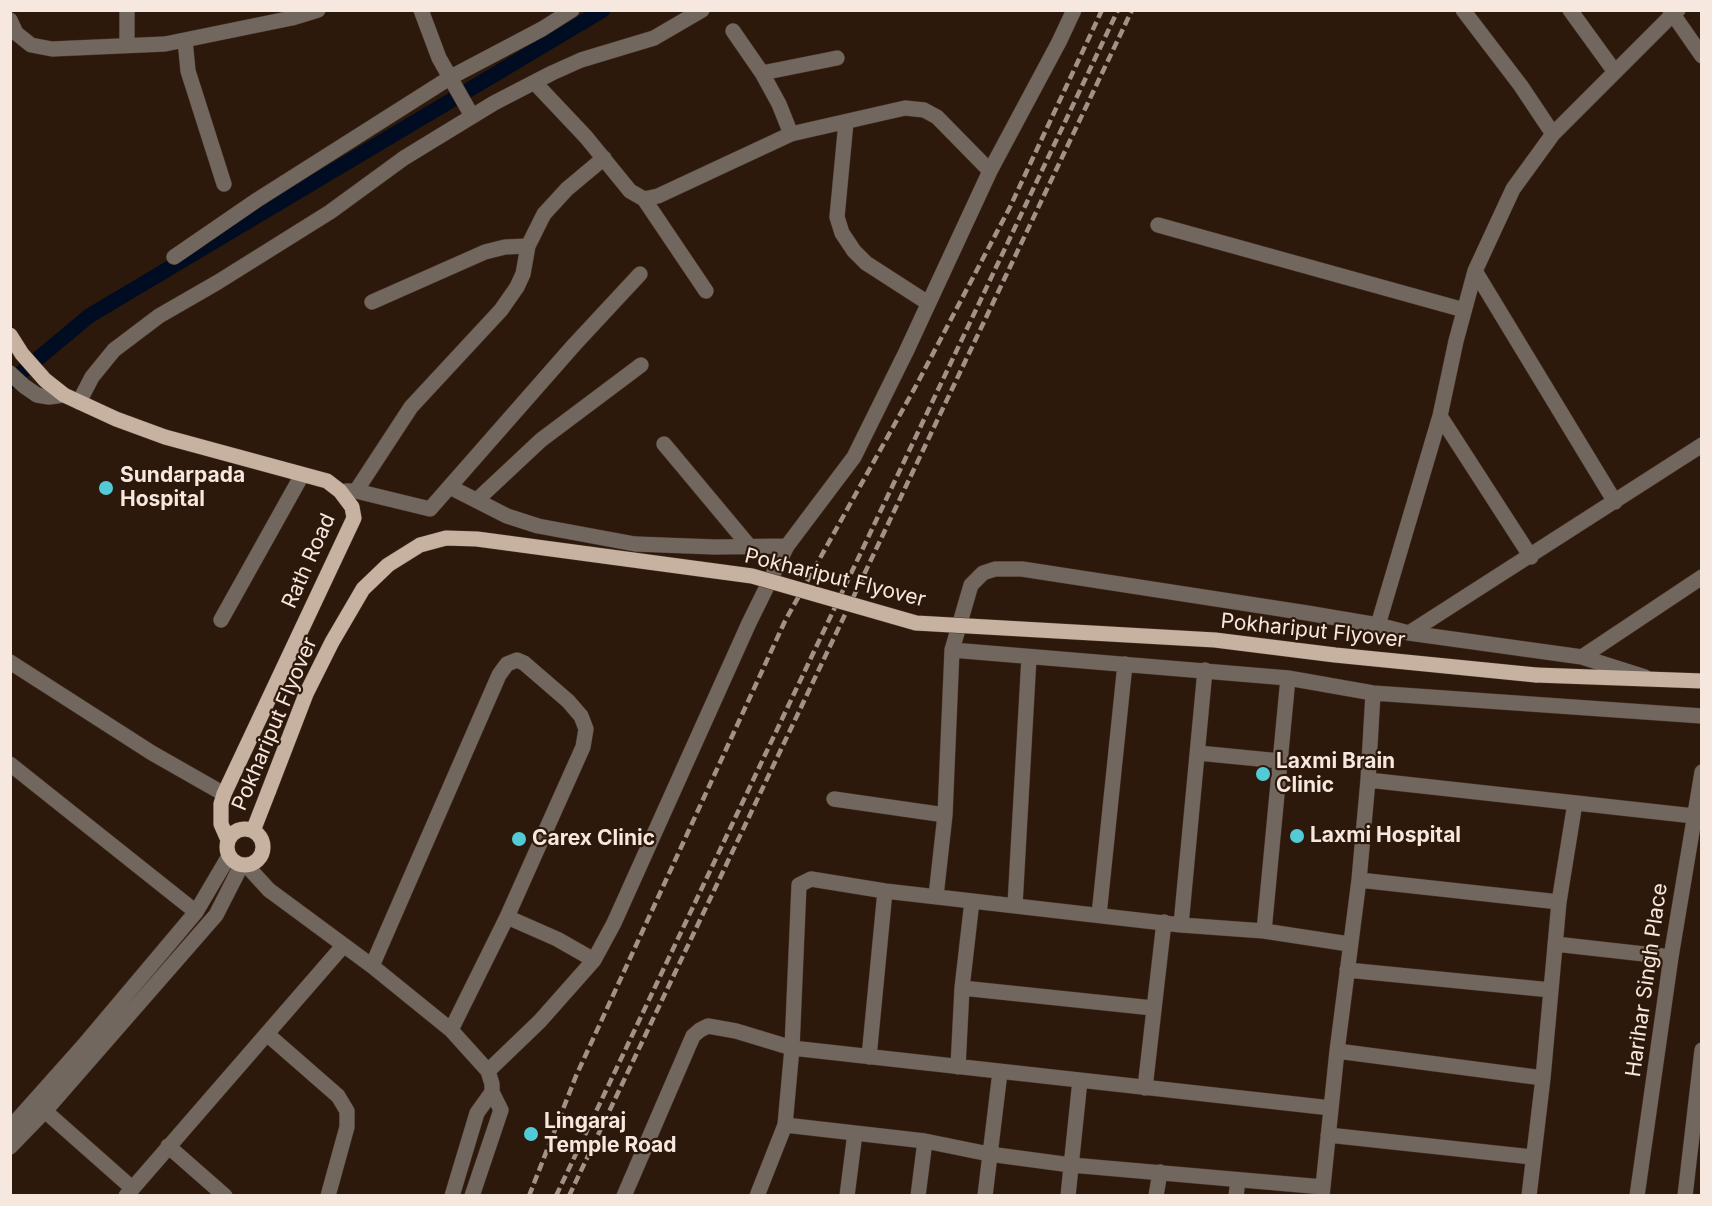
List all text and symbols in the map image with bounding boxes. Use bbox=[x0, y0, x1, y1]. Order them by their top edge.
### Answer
place label: Sundarpada Hospital bbox=[120, 463, 245, 513]
marker: Sundarpada Hospital bbox=[97, 479, 115, 497]
street label: Rath Road bbox=[277, 510, 341, 612]
street label: Pokhariput Flyover bbox=[742, 543, 928, 613]
street label: Pokhariput Flyover bbox=[1219, 609, 1407, 653]
street label: Pokhariput Flyover bbox=[227, 634, 323, 814]
place label: Laxmi Brain Clinic bbox=[1276, 749, 1395, 799]
marker: Laxmi Brain Clinic bbox=[1254, 765, 1272, 783]
place label: Laxmi Hospital bbox=[1310, 823, 1461, 849]
place label: Carex Clinic bbox=[532, 826, 655, 852]
marker: Laxmi Hospital bbox=[1288, 827, 1306, 845]
marker: Carex Clinic bbox=[510, 830, 528, 848]
street label: Harihar Singh Place bbox=[1621, 881, 1673, 1079]
place label: Lingaraj Temple Road bbox=[544, 1109, 677, 1159]
marker: Lingaraj Temple Road bbox=[522, 1125, 540, 1143]

